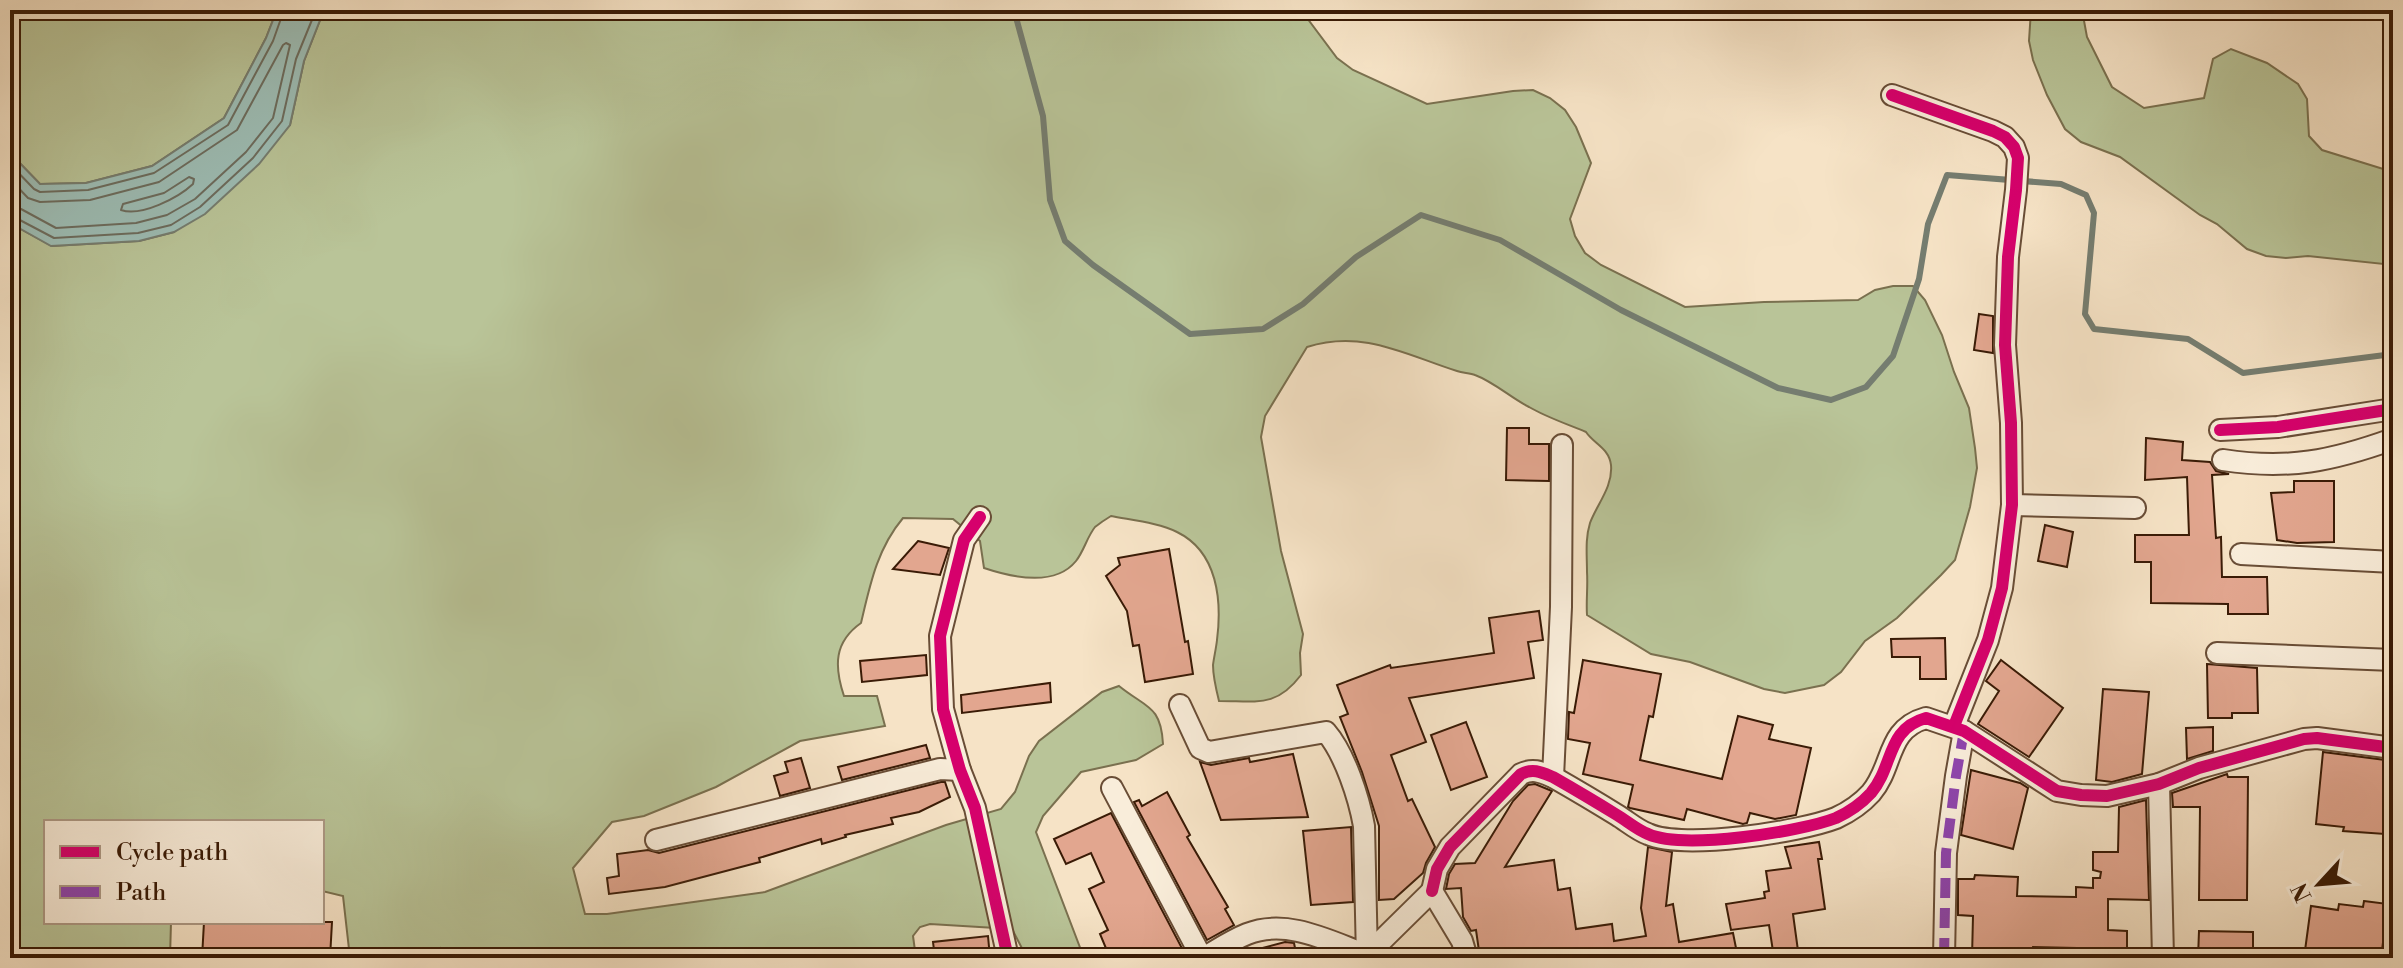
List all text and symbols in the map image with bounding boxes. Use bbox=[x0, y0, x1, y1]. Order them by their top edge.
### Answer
legend bbox=[44, 820, 324, 924]
text: Cycle path bbox=[116, 838, 228, 868]
north arrow bbox=[2279, 844, 2359, 924]
text: Path bbox=[116, 878, 166, 908]
text: N bbox=[2286, 878, 2318, 906]

